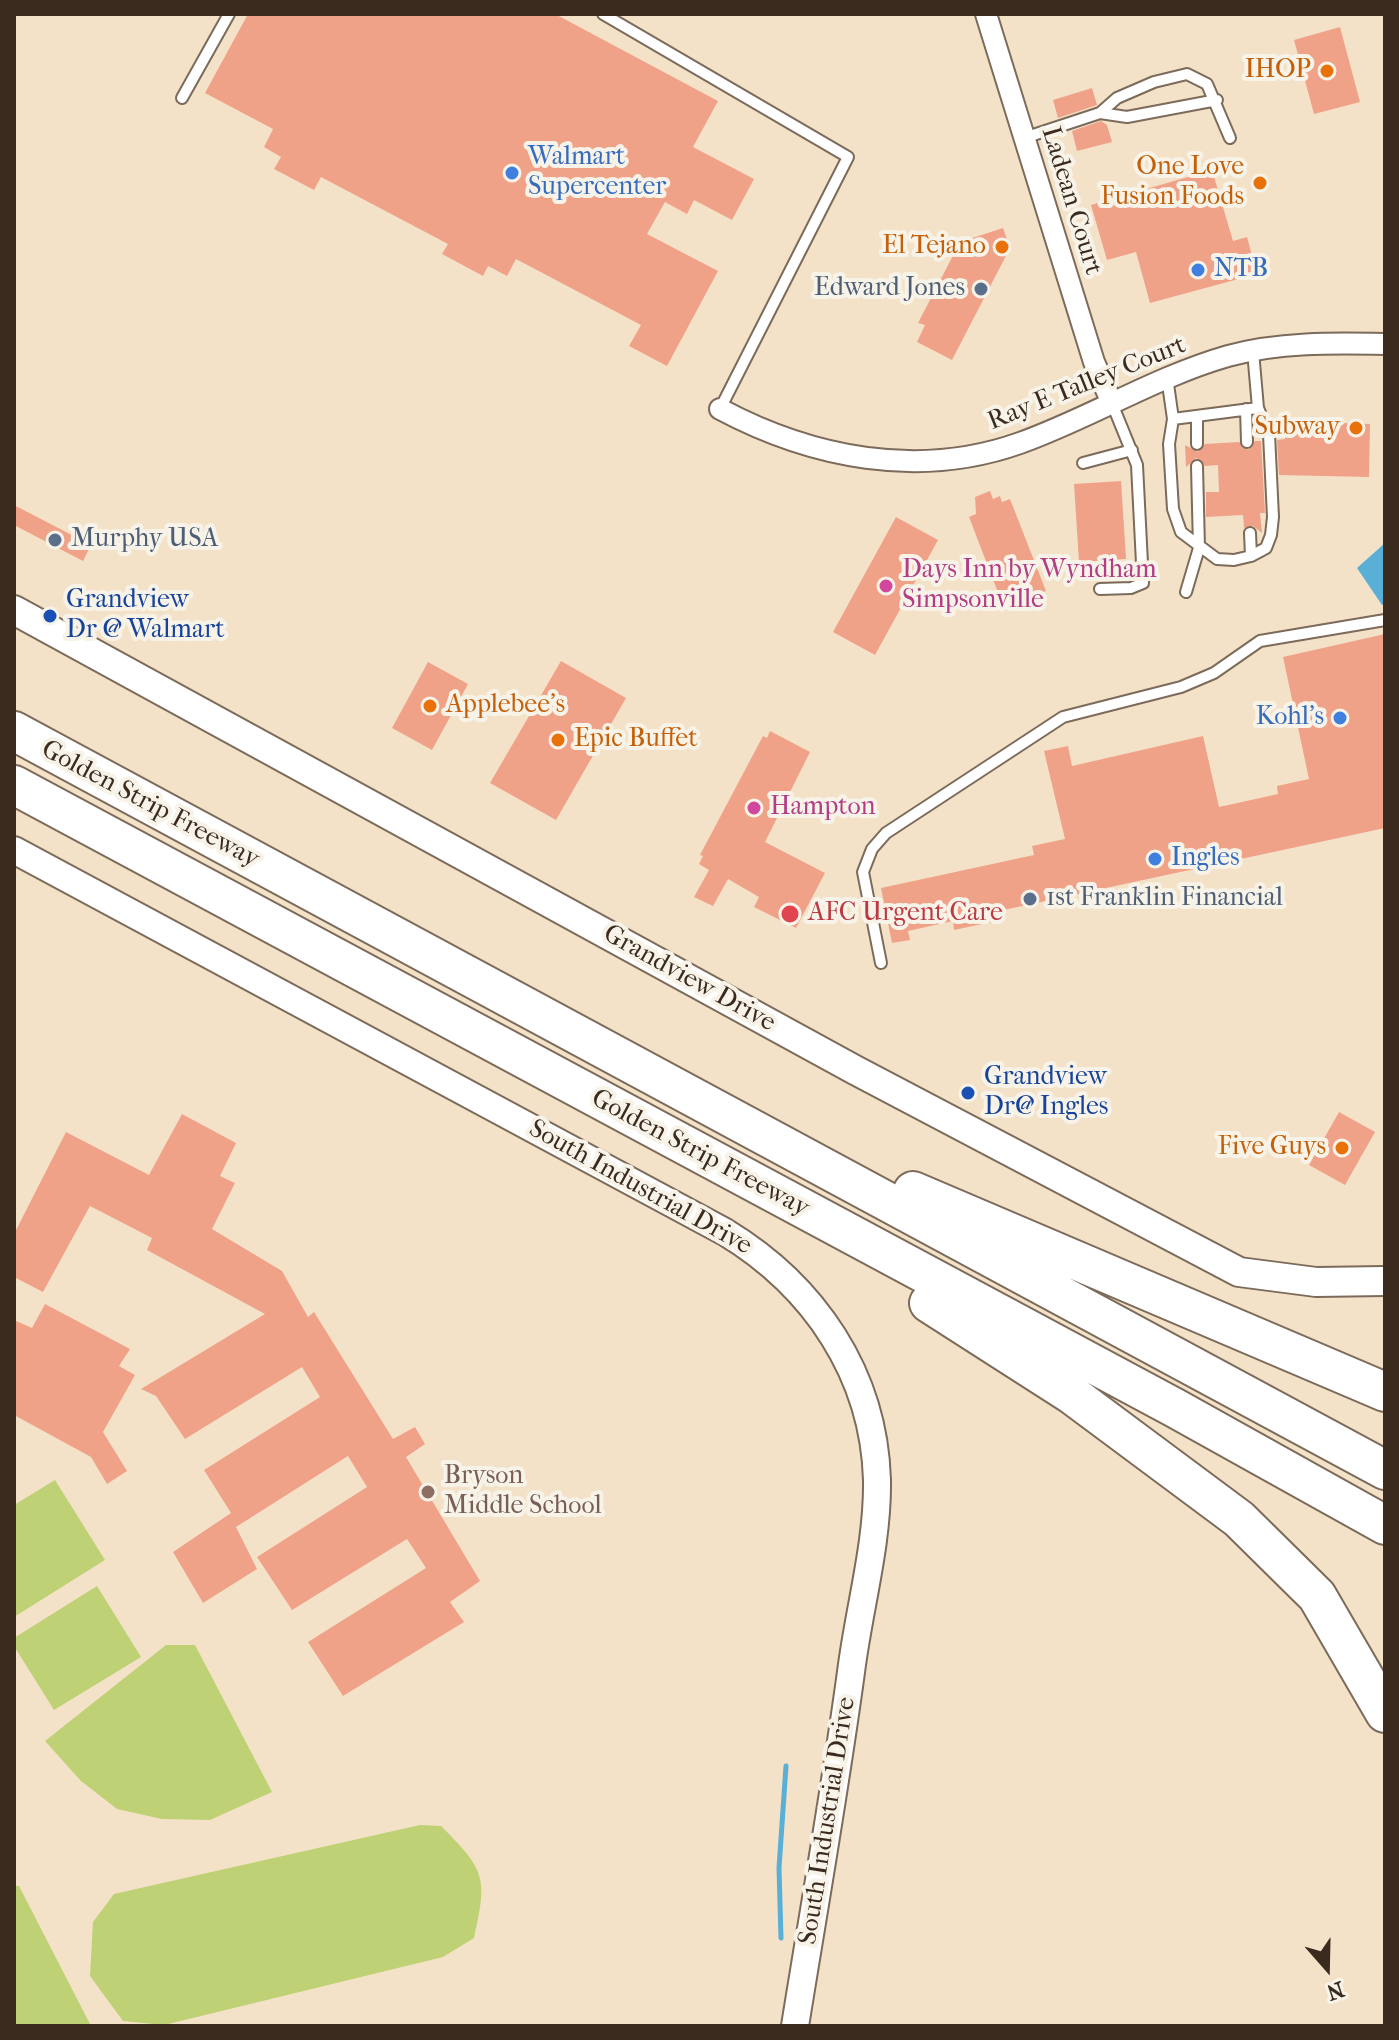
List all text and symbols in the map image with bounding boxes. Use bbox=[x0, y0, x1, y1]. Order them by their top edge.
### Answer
place label: IHOP bbox=[1245, 55, 1311, 87]
marker: IHOP bbox=[1318, 62, 1336, 80]
street label: Ladean Court bbox=[1034, 123, 1108, 279]
place label: Walmart Supercenter bbox=[528, 142, 666, 204]
place label: One Love Fusion Foods bbox=[1101, 152, 1244, 214]
marker: Walmart Supercenter bbox=[503, 164, 521, 182]
marker: One Love Fusion Foods bbox=[1251, 174, 1269, 192]
place label: El Tejano bbox=[882, 231, 986, 263]
marker: El Tejano bbox=[993, 238, 1011, 256]
place label: NTB bbox=[1214, 254, 1268, 286]
marker: NTB bbox=[1189, 261, 1207, 279]
place label: Edward Jones bbox=[814, 273, 965, 305]
marker: Edward Jones bbox=[972, 280, 990, 298]
street label: Ray E Talley Court bbox=[983, 330, 1191, 438]
place label: Subway bbox=[1254, 412, 1340, 444]
marker: Subway bbox=[1347, 419, 1365, 437]
place label: Murphy USA bbox=[71, 524, 218, 556]
marker: Murphy USA bbox=[46, 531, 64, 549]
place label: Days Inn by Wyndham Simpsonville bbox=[902, 555, 1157, 616]
marker: Days Inn by Wyndham Simpsonville bbox=[877, 577, 895, 595]
place label: Grandview Dr @ Walmart bbox=[66, 585, 224, 646]
marker: Grandview Dr @ Walmart bbox=[41, 607, 59, 625]
place label: Applebee's bbox=[446, 690, 565, 722]
marker: Applebee's bbox=[421, 697, 439, 715]
place label: Kohl's bbox=[1256, 702, 1324, 734]
marker: Kohl's bbox=[1331, 709, 1349, 727]
place label: Epic Buffet bbox=[574, 724, 697, 756]
marker: Epic Buffet bbox=[549, 731, 567, 749]
street label: Golden Strip Freeway bbox=[36, 734, 264, 876]
place label: Hampton bbox=[770, 792, 876, 824]
marker: Hampton bbox=[745, 799, 763, 817]
place label: Ingles bbox=[1171, 843, 1240, 875]
marker: Ingles bbox=[1146, 850, 1164, 868]
place label: 1st Franklin Financial bbox=[1046, 883, 1283, 915]
marker: 1st Franklin Financial bbox=[1021, 890, 1039, 908]
place label: AFC Urgent Care bbox=[808, 898, 1003, 930]
marker: AFC Urgent Care bbox=[779, 903, 801, 925]
street label: Grandview Drive bbox=[597, 919, 781, 1039]
place label: Grandview Dr@ Ingles bbox=[984, 1062, 1108, 1124]
street label: Golden Strip Freeway bbox=[586, 1083, 814, 1225]
marker: Grandview Dr@ Ingles bbox=[959, 1084, 977, 1102]
street label: South Industrial Drive bbox=[523, 1114, 757, 1262]
place label: Five Guys bbox=[1218, 1132, 1326, 1164]
marker: Five Guys bbox=[1333, 1139, 1351, 1157]
place label: Bryson Middle School bbox=[444, 1461, 602, 1522]
marker: Bryson Middle School bbox=[419, 1483, 437, 1501]
street label: South Industrial Drive bbox=[793, 1695, 863, 1947]
north arrow bbox=[1287, 1928, 1367, 2008]
text: N bbox=[1323, 1975, 1348, 2006]

